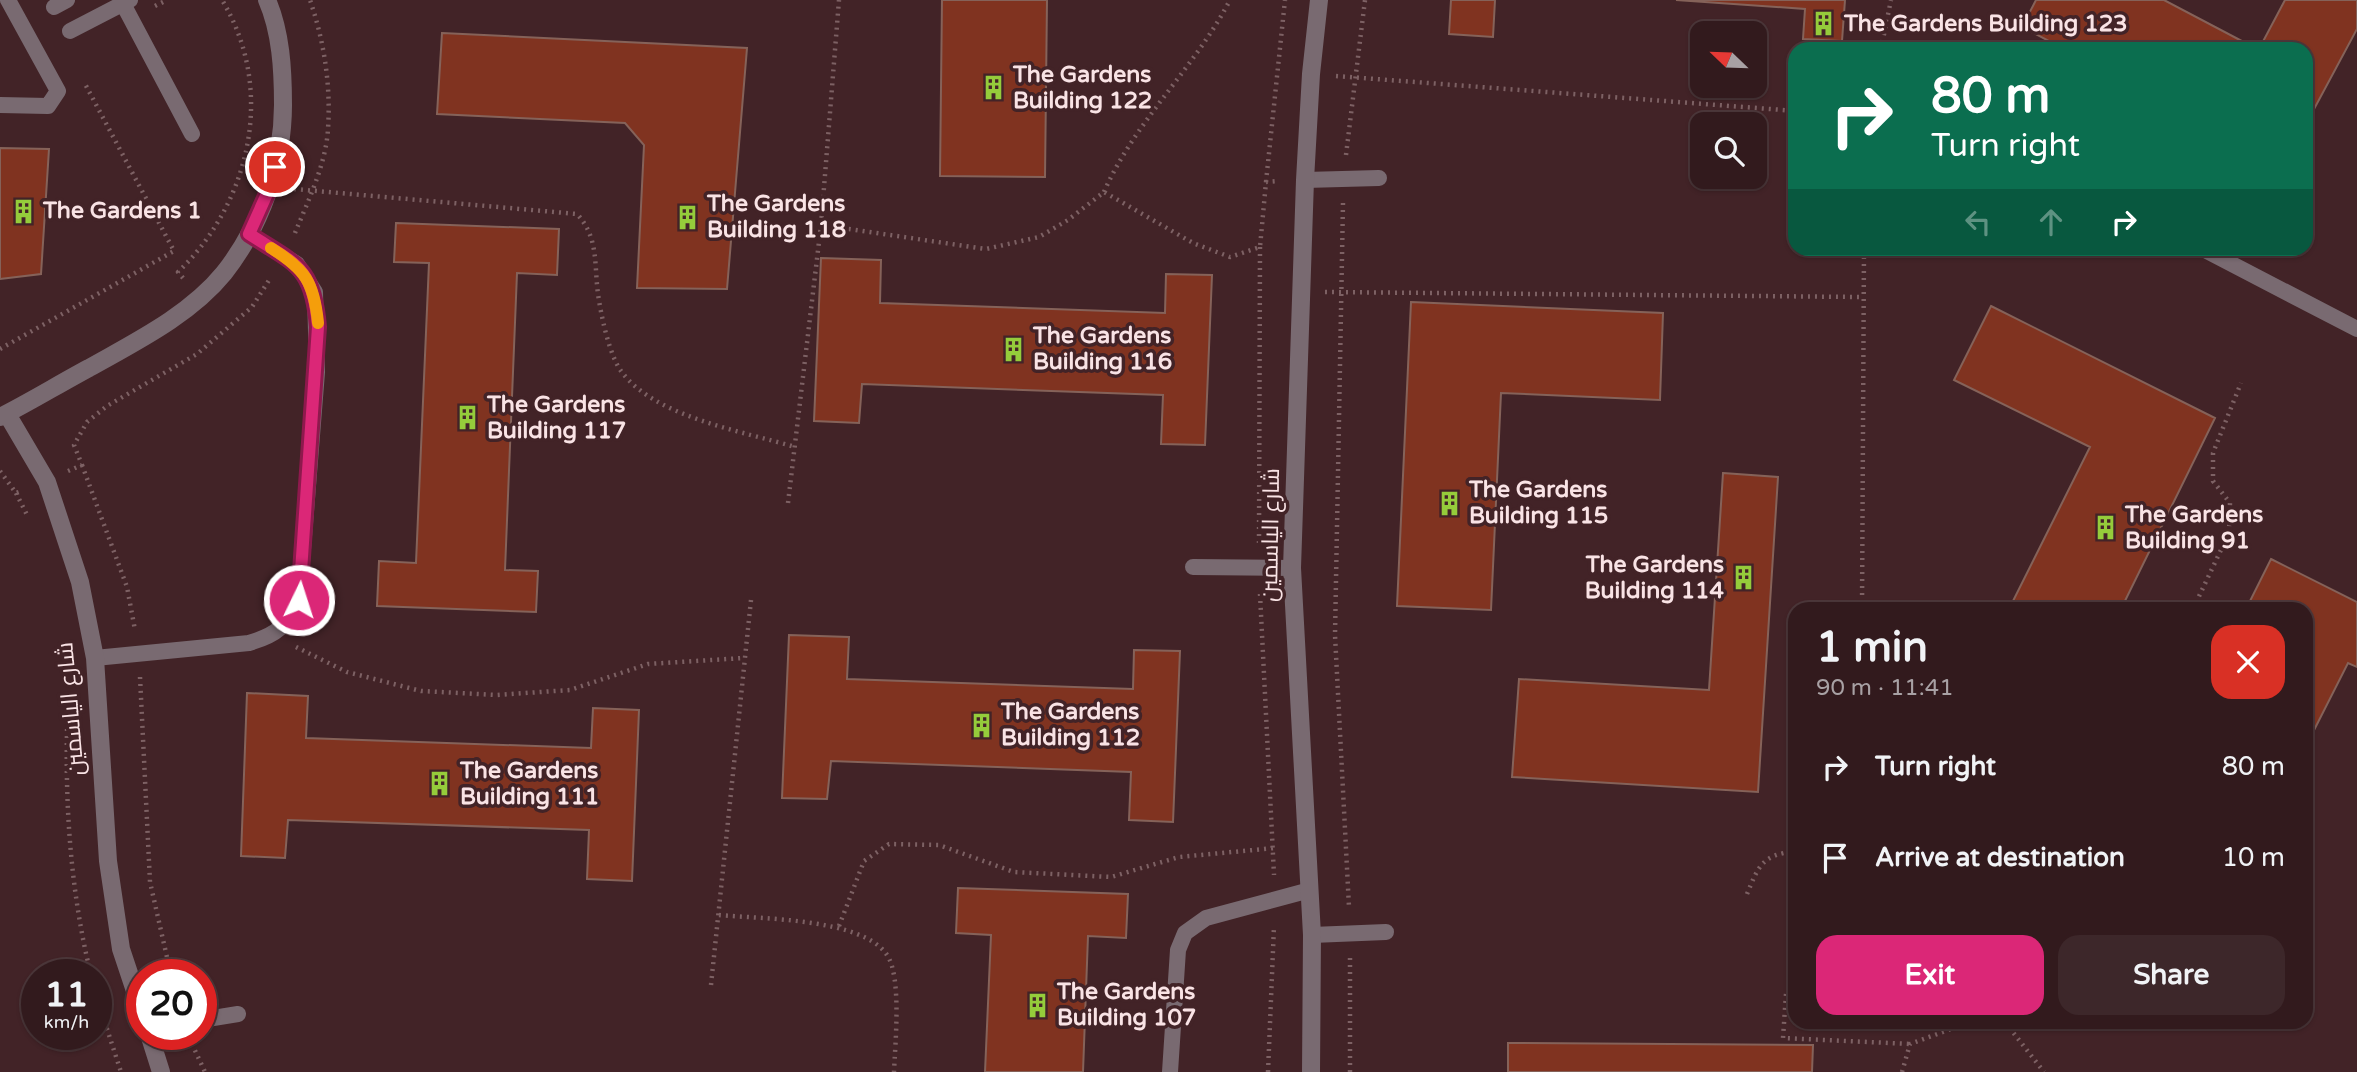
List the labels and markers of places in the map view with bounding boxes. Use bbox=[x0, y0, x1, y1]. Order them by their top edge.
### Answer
building icon: The Gardens Building 123 bbox=[1810, 10, 1838, 38]
place label: The Gardens Building 123 bbox=[1843, 10, 2128, 38]
place label: The Gardens Building 122 bbox=[1012, 61, 1152, 115]
building icon: The Gardens Building 122 bbox=[979, 74, 1007, 102]
pin bbox=[245, 137, 305, 197]
place label: The Gardens Building 118 bbox=[706, 190, 846, 244]
building icon: The Gardens 1 bbox=[9, 197, 37, 225]
place label: The Gardens 1 bbox=[42, 197, 202, 225]
building icon: The Gardens Building 118 bbox=[673, 203, 701, 231]
place label: The Gardens Building 116 bbox=[1032, 322, 1172, 376]
building icon: The Gardens Building 116 bbox=[999, 335, 1027, 363]
place label: The Gardens Building 117 bbox=[486, 391, 626, 445]
building icon: The Gardens Building 117 bbox=[453, 404, 481, 432]
place label: The Gardens Building 115 bbox=[1468, 476, 1608, 530]
building icon: The Gardens Building 115 bbox=[1435, 489, 1463, 517]
place label: The Gardens Building 91 bbox=[2124, 501, 2263, 555]
building icon: The Gardens Building 91 bbox=[2091, 514, 2119, 542]
place label: The Gardens Building 114 bbox=[1585, 551, 1725, 605]
building icon: The Gardens Building 114 bbox=[1730, 564, 1758, 592]
place label: The Gardens Building 112 bbox=[1000, 698, 1140, 752]
building icon: The Gardens Building 112 bbox=[967, 711, 995, 739]
place label: The Gardens Building 111 bbox=[459, 757, 599, 811]
building icon: The Gardens Building 111 bbox=[426, 770, 454, 798]
place label: The Gardens Building 107 bbox=[1056, 978, 1196, 1032]
building icon: The Gardens Building 107 bbox=[1023, 991, 1051, 1019]

